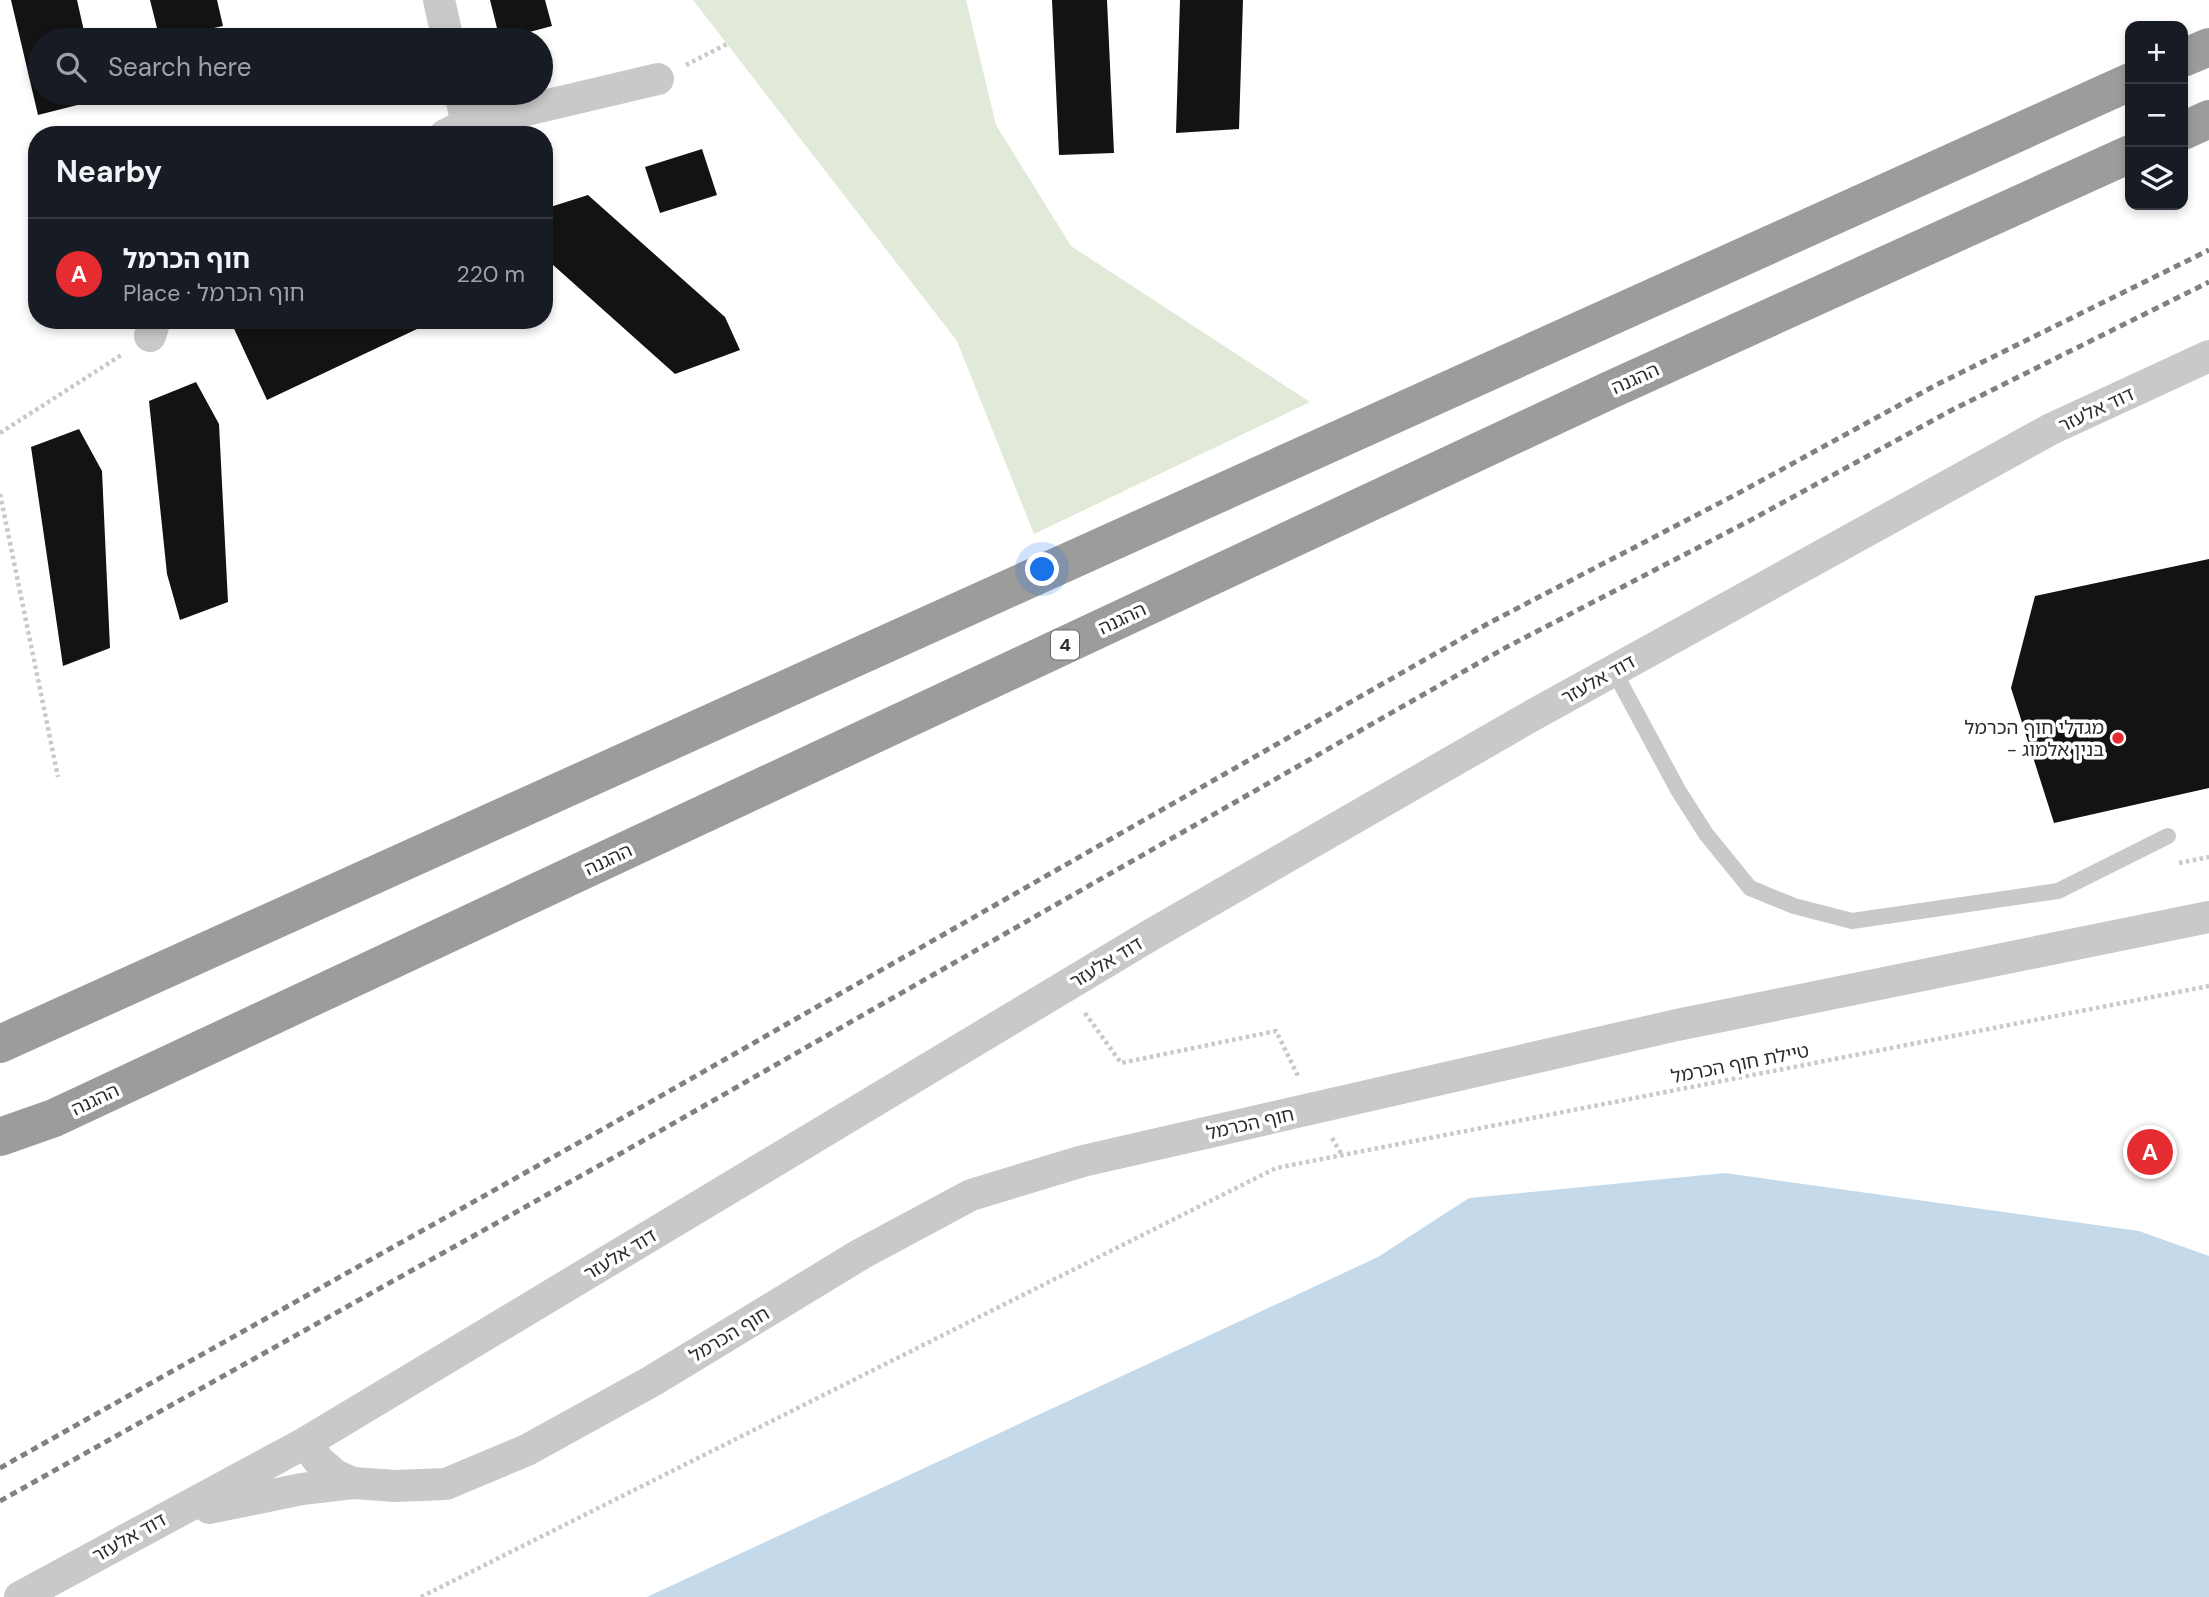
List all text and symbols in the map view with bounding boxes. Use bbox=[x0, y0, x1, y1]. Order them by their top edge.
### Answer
map controls bbox=[2125, 21, 2188, 210]
button: + bbox=[2125, 21, 2188, 84]
search box bbox=[28, 28, 553, 105]
icon: search bbox=[52, 48, 90, 86]
text: Search here bbox=[108, 50, 251, 84]
button: − bbox=[2125, 84, 2188, 147]
button: layers bbox=[2125, 147, 2188, 210]
text: Nearby bbox=[56, 152, 162, 191]
text: חוף הכרמל bbox=[123, 242, 250, 276]
text: A bbox=[71, 259, 87, 289]
text: 220 m bbox=[456, 259, 525, 289]
text: Place · חוף הכרמל bbox=[123, 278, 305, 308]
street label: ההגנה bbox=[1607, 357, 1663, 400]
street label: דוד אלעזר bbox=[2054, 381, 2138, 438]
your location bbox=[1025, 552, 1059, 586]
street label: ההגנה bbox=[1094, 597, 1150, 640]
road number: 4 bbox=[1051, 630, 1079, 660]
street label: דוד אלעזר bbox=[1557, 649, 1640, 710]
place label: מגדלי חוף הכרמל - בנין אלמוג bbox=[1964, 715, 2104, 762]
marker: מגדלי חוף הכרמל - בנין אלמוג bbox=[2110, 730, 2126, 746]
street label: ההגנה bbox=[580, 838, 636, 881]
street label: דוד אלעזר bbox=[1065, 931, 1147, 994]
street label: טיילת חוף הכרמל bbox=[1669, 1038, 1811, 1089]
street label: ההגנה bbox=[67, 1078, 123, 1121]
street label: חוף הכרמל bbox=[1204, 1101, 1296, 1146]
pin: A bbox=[2127, 1126, 2173, 1178]
street label: דוד אלעזר bbox=[579, 1223, 661, 1286]
street label: חוף הכרמל bbox=[685, 1301, 774, 1368]
street label: דוד אלעזר bbox=[88, 1507, 171, 1568]

